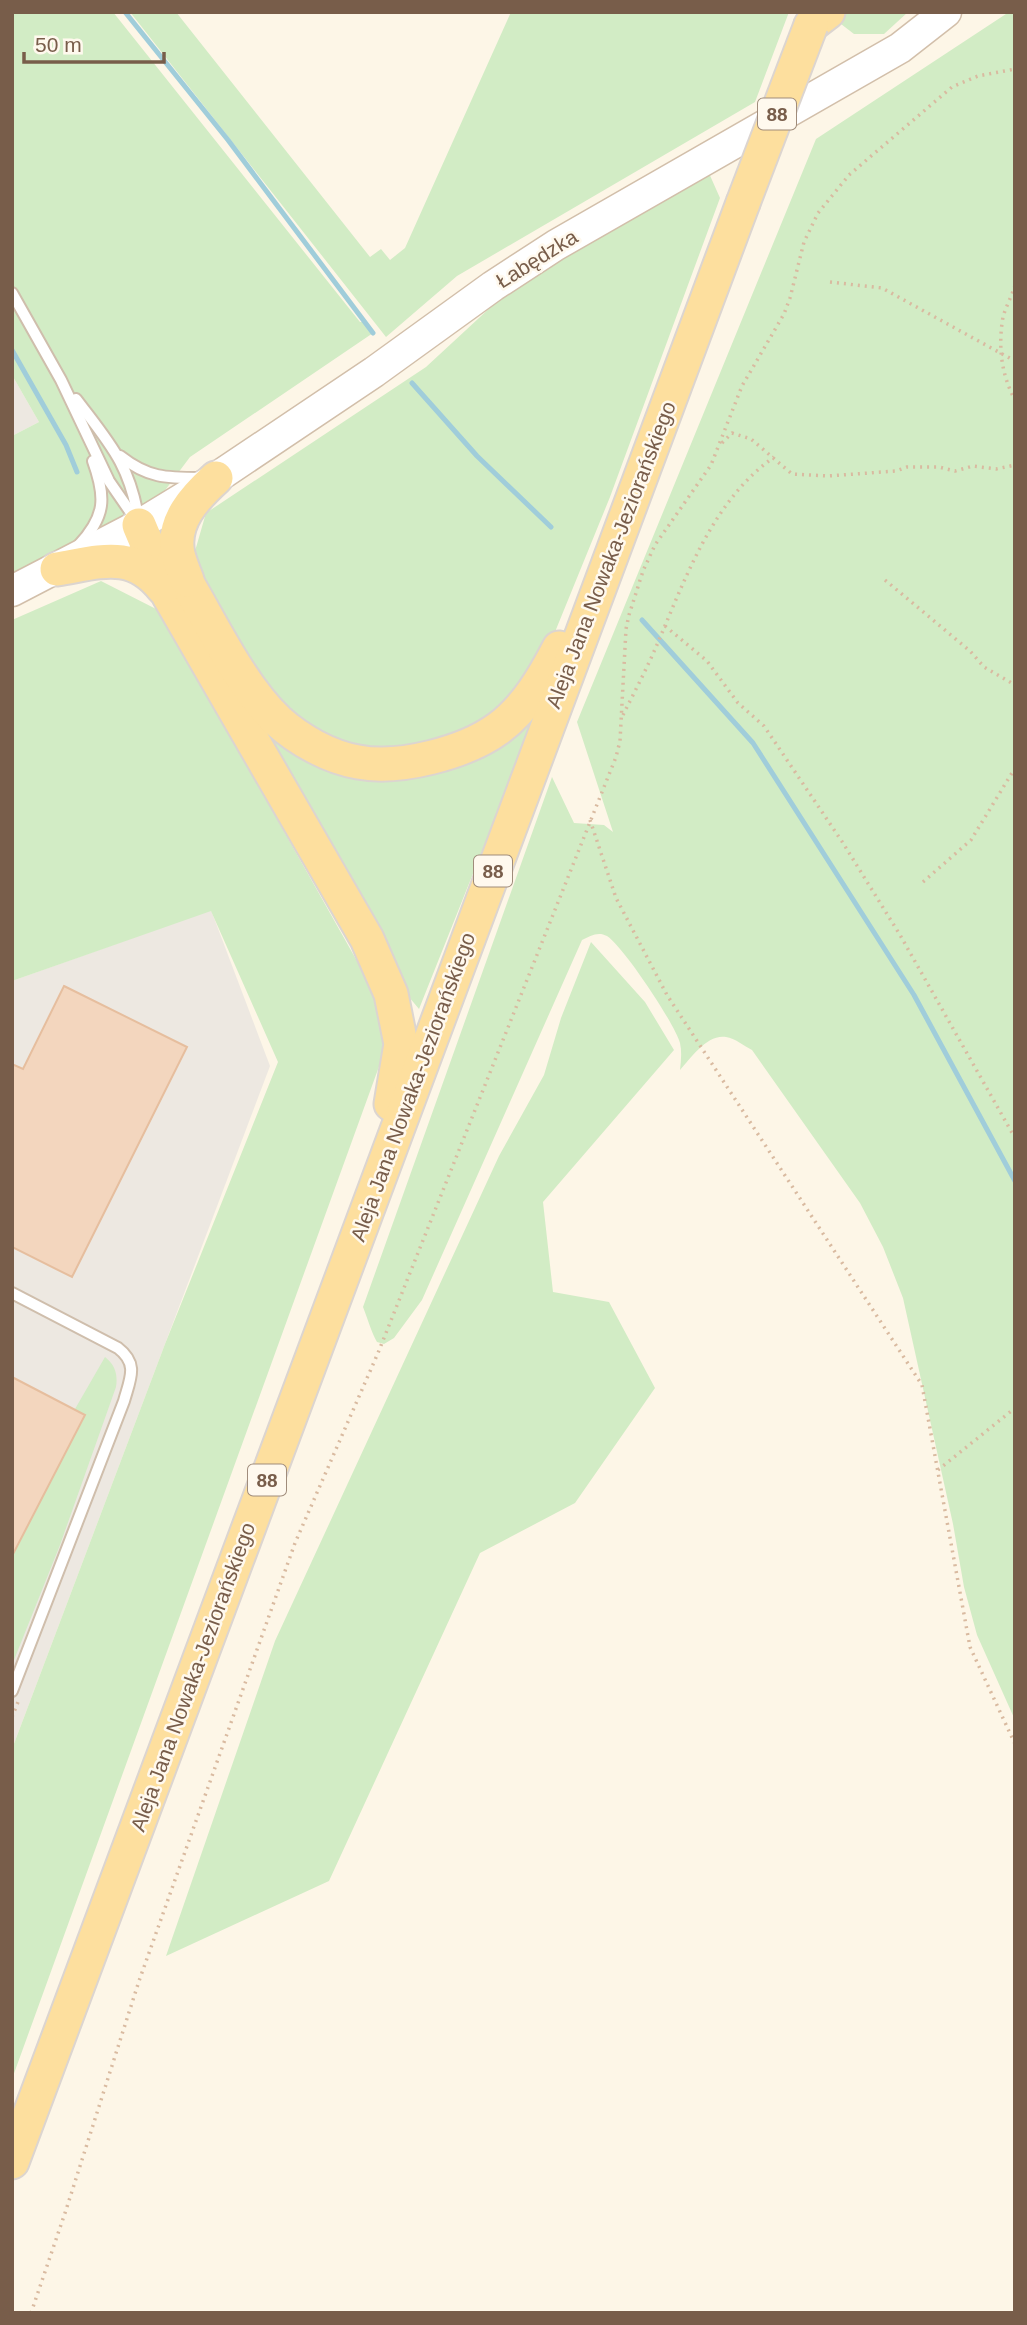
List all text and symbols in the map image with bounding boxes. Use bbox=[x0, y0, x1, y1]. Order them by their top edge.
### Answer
scale bar bbox=[24, 21, 164, 65]
text: 50 m bbox=[35, 33, 82, 56]
road number: 88 bbox=[758, 98, 796, 130]
street label: Łabędzka bbox=[492, 225, 582, 292]
street label: Aleja Jana Nowaka-Jeziorańskiego bbox=[541, 398, 680, 712]
road number: 88 bbox=[474, 856, 512, 886]
street label: Aleja Jana Nowaka-Jeziorańskiego bbox=[346, 929, 479, 1244]
road number: 88 bbox=[248, 1464, 286, 1496]
street label: Aleja Jana Nowaka-Jeziorańskiego bbox=[126, 1519, 259, 1834]

